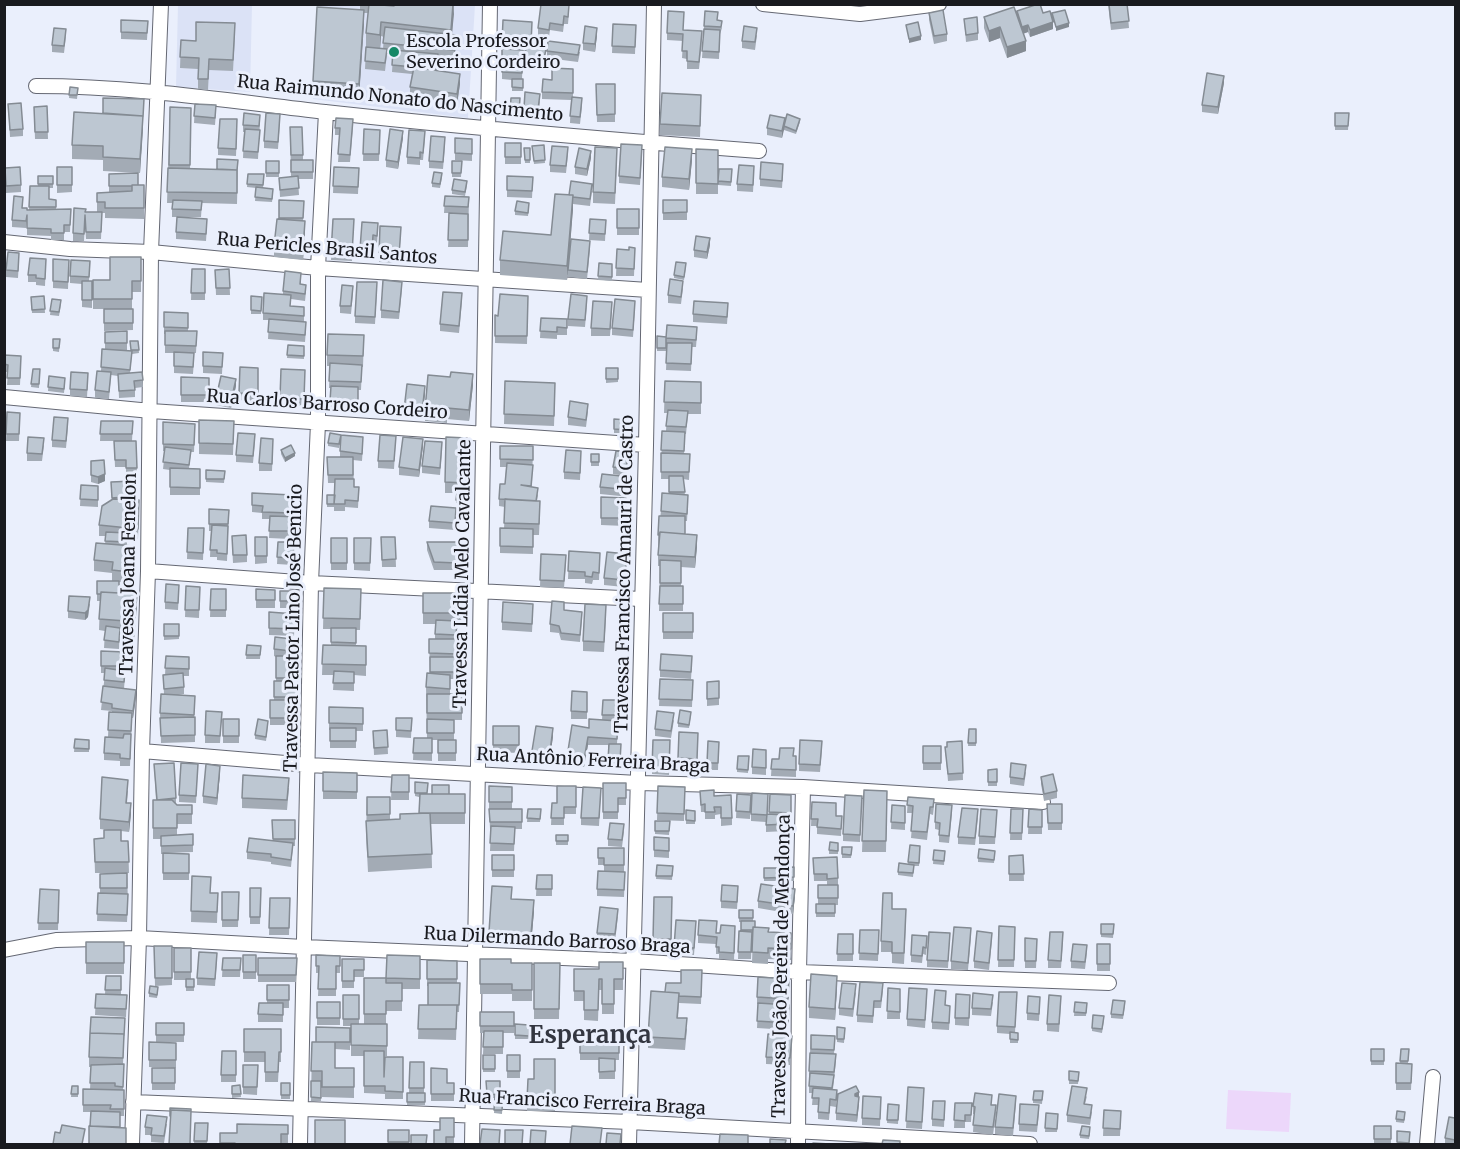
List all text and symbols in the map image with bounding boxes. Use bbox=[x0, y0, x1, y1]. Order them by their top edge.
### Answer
place label: Escola Professor Severino Cordeiro bbox=[406, 31, 560, 74]
marker: Escola Professor Severino Cordeiro bbox=[387, 45, 401, 59]
street label: Rua Raimundo Nonato do Nascimento bbox=[236, 71, 564, 127]
street label: Rua Pericles Brasil Santos bbox=[216, 229, 438, 269]
street label: Rua Carlos Barroso Cordeiro bbox=[206, 386, 448, 424]
street label: Travessa Francisco Amauri de Castro bbox=[611, 415, 639, 733]
street label: Travessa Lídia Melo Cavalcante bbox=[450, 439, 476, 709]
street label: Travessa Joana Fenelon bbox=[116, 473, 142, 675]
street label: Travessa Pastor Lino José Benicio bbox=[281, 484, 307, 772]
street label: Rua Antônio Ferreira Braga bbox=[476, 744, 710, 778]
street label: Travessa João Pereira de Mendonça bbox=[769, 814, 795, 1118]
street label: Rua Dilermando Barroso Braga bbox=[423, 923, 691, 959]
district label: Esperança bbox=[529, 1022, 651, 1050]
street label: Rua Francisco Ferreira Braga bbox=[458, 1086, 706, 1120]

